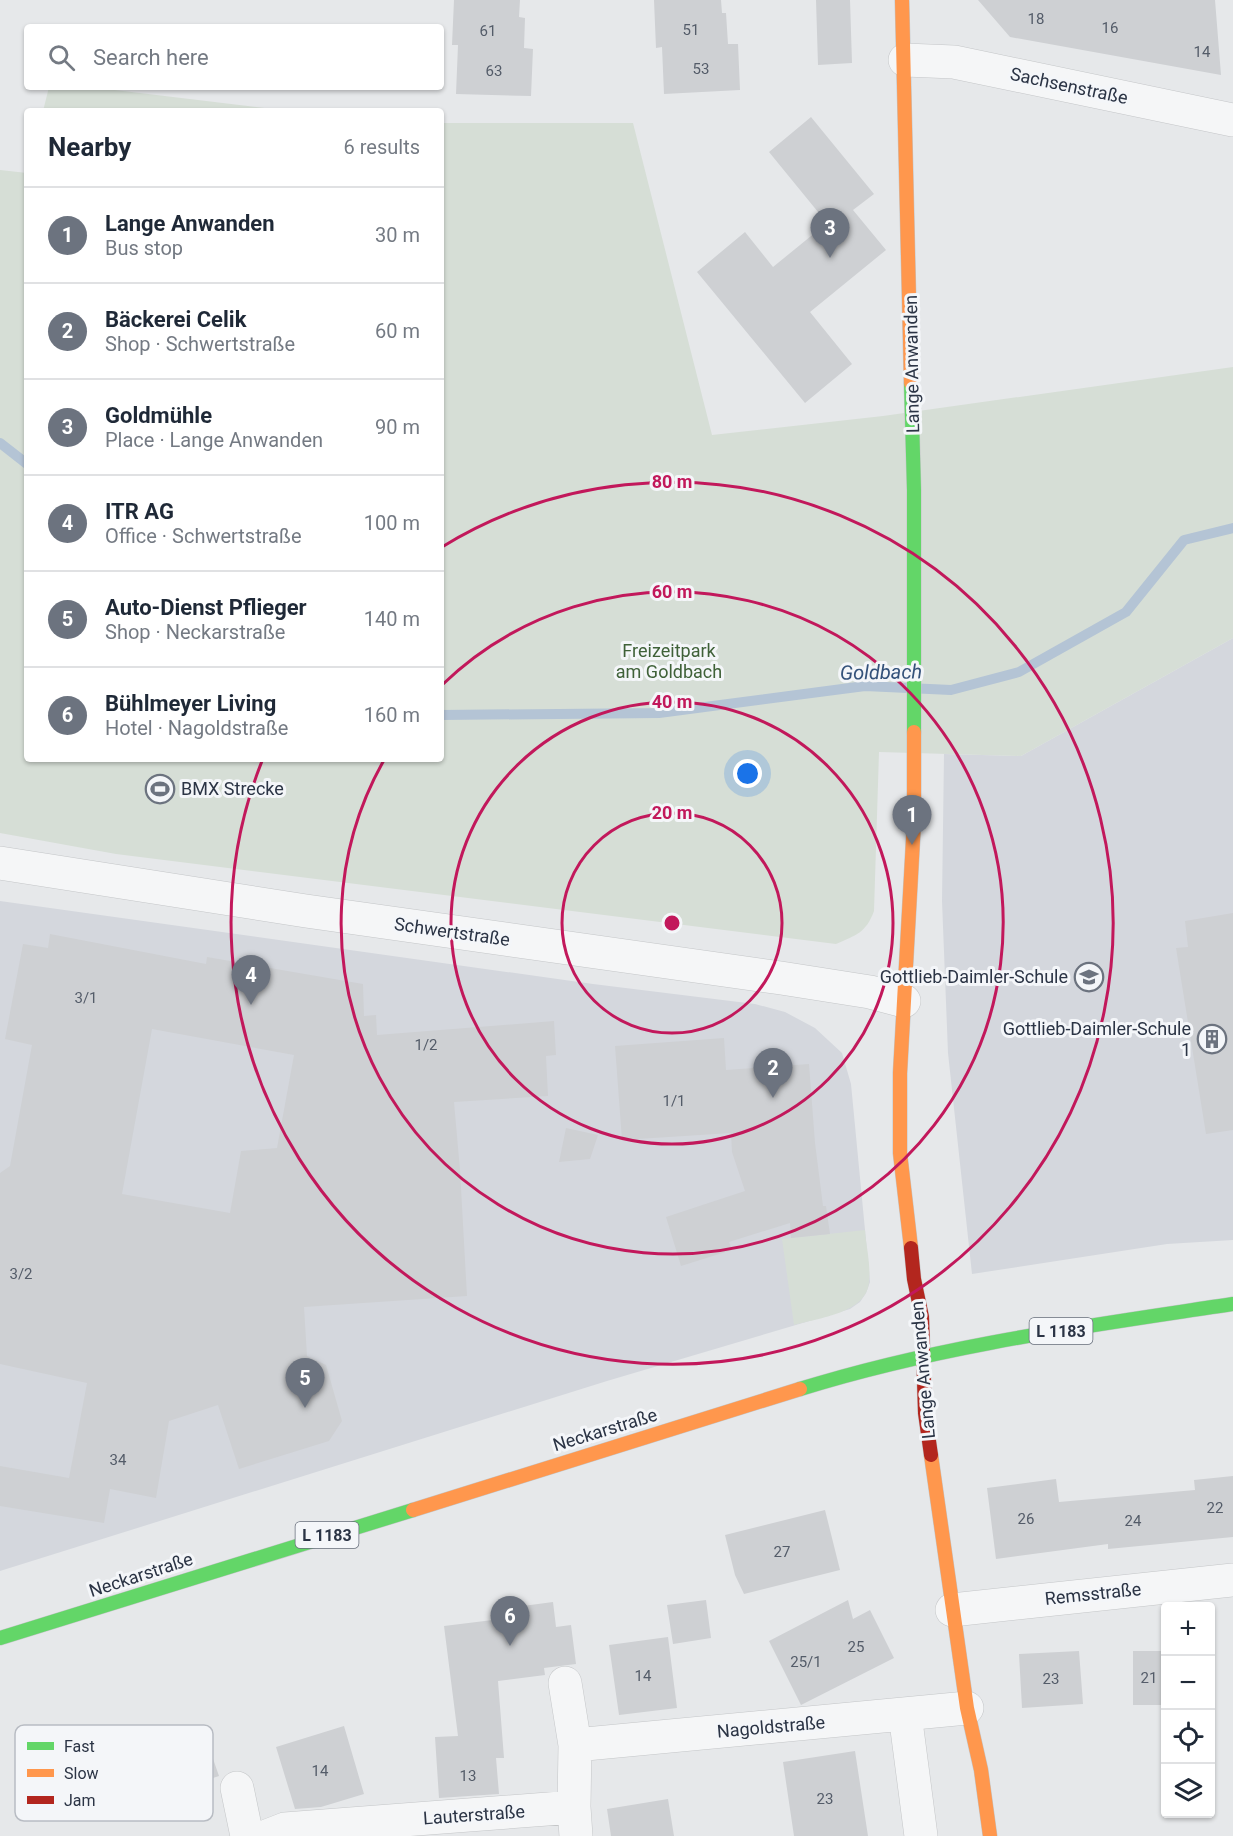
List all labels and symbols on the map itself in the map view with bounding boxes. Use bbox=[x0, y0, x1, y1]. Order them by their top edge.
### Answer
house number: 18 bbox=[1028, 10, 1044, 28]
house number: 16 bbox=[1102, 19, 1118, 37]
house number: 51 bbox=[683, 21, 699, 39]
house number: 61 bbox=[480, 22, 496, 40]
house number: 14 bbox=[1194, 43, 1211, 61]
house number: 53 bbox=[693, 60, 709, 78]
house number: 63 bbox=[486, 62, 502, 80]
street label: Sachsenstraße bbox=[1008, 63, 1130, 108]
pin: 3 bbox=[810, 208, 850, 258]
street label: Lange Anwanden bbox=[900, 295, 923, 433]
text: 80 m bbox=[652, 471, 692, 492]
text: 60 m bbox=[652, 581, 692, 602]
park label: Freizeitpark am Goldbach bbox=[616, 640, 722, 682]
water label: Goldbach bbox=[840, 659, 922, 685]
text: 40 m bbox=[652, 691, 692, 712]
your location bbox=[733, 759, 762, 788]
sports icon: BMX Strecke bbox=[144, 773, 176, 805]
place label: BMX Strecke bbox=[181, 778, 284, 799]
pin: 1 bbox=[892, 796, 932, 845]
text: 20 m bbox=[652, 802, 692, 823]
street label: Schwertstraße bbox=[393, 913, 511, 950]
centre of rings bbox=[662, 913, 682, 933]
pin: 4 bbox=[232, 956, 270, 1005]
school or university icon: Gottlieb-Daimler-Schule bbox=[1073, 961, 1105, 993]
place label: Gottlieb-Daimler-Schule bbox=[880, 966, 1068, 987]
house number: 3/1 bbox=[74, 989, 98, 1007]
place label: Gottlieb-Daimler-Schule 1 bbox=[1003, 1018, 1191, 1060]
building icon: Gottlieb-Daimler-Schule 1 bbox=[1196, 1023, 1228, 1055]
house number: 1/2 bbox=[414, 1036, 438, 1054]
pin: 2 bbox=[754, 1048, 792, 1098]
house number: 1/1 bbox=[662, 1092, 686, 1110]
house number: 3/2 bbox=[9, 1265, 33, 1283]
street label: Lange Anwanden bbox=[906, 1300, 939, 1440]
road number: L 1183 bbox=[1030, 1318, 1092, 1344]
pin: 5 bbox=[286, 1358, 324, 1408]
street label: Neckarstraße bbox=[550, 1404, 659, 1455]
house number: 34 bbox=[110, 1451, 127, 1469]
house number: 22 bbox=[1207, 1499, 1223, 1517]
house number: 26 bbox=[1018, 1510, 1034, 1528]
house number: 24 bbox=[1125, 1512, 1142, 1530]
road number: L 1183 bbox=[296, 1522, 358, 1548]
house number: 27 bbox=[774, 1543, 790, 1561]
street label: Neckarstraße bbox=[86, 1548, 195, 1601]
street label: Remsstraße bbox=[1044, 1578, 1142, 1609]
pin: 6 bbox=[490, 1596, 530, 1646]
house number: 25 bbox=[848, 1638, 864, 1656]
house number: 25/1 bbox=[790, 1653, 822, 1671]
house number: 14 bbox=[635, 1667, 652, 1685]
house number: 21 bbox=[1141, 1669, 1157, 1687]
house number: 23 bbox=[1043, 1670, 1059, 1688]
street label: Nagoldstraße bbox=[716, 1711, 826, 1742]
legend bbox=[15, 1725, 213, 1821]
text: Fast bbox=[64, 1737, 95, 1756]
house number: 14 bbox=[312, 1762, 329, 1780]
text: Slow bbox=[64, 1764, 99, 1783]
house number: 13 bbox=[460, 1767, 476, 1785]
house number: 23 bbox=[817, 1790, 833, 1808]
text: Jam bbox=[64, 1791, 96, 1810]
street label: Lauterstraße bbox=[422, 1800, 526, 1829]

